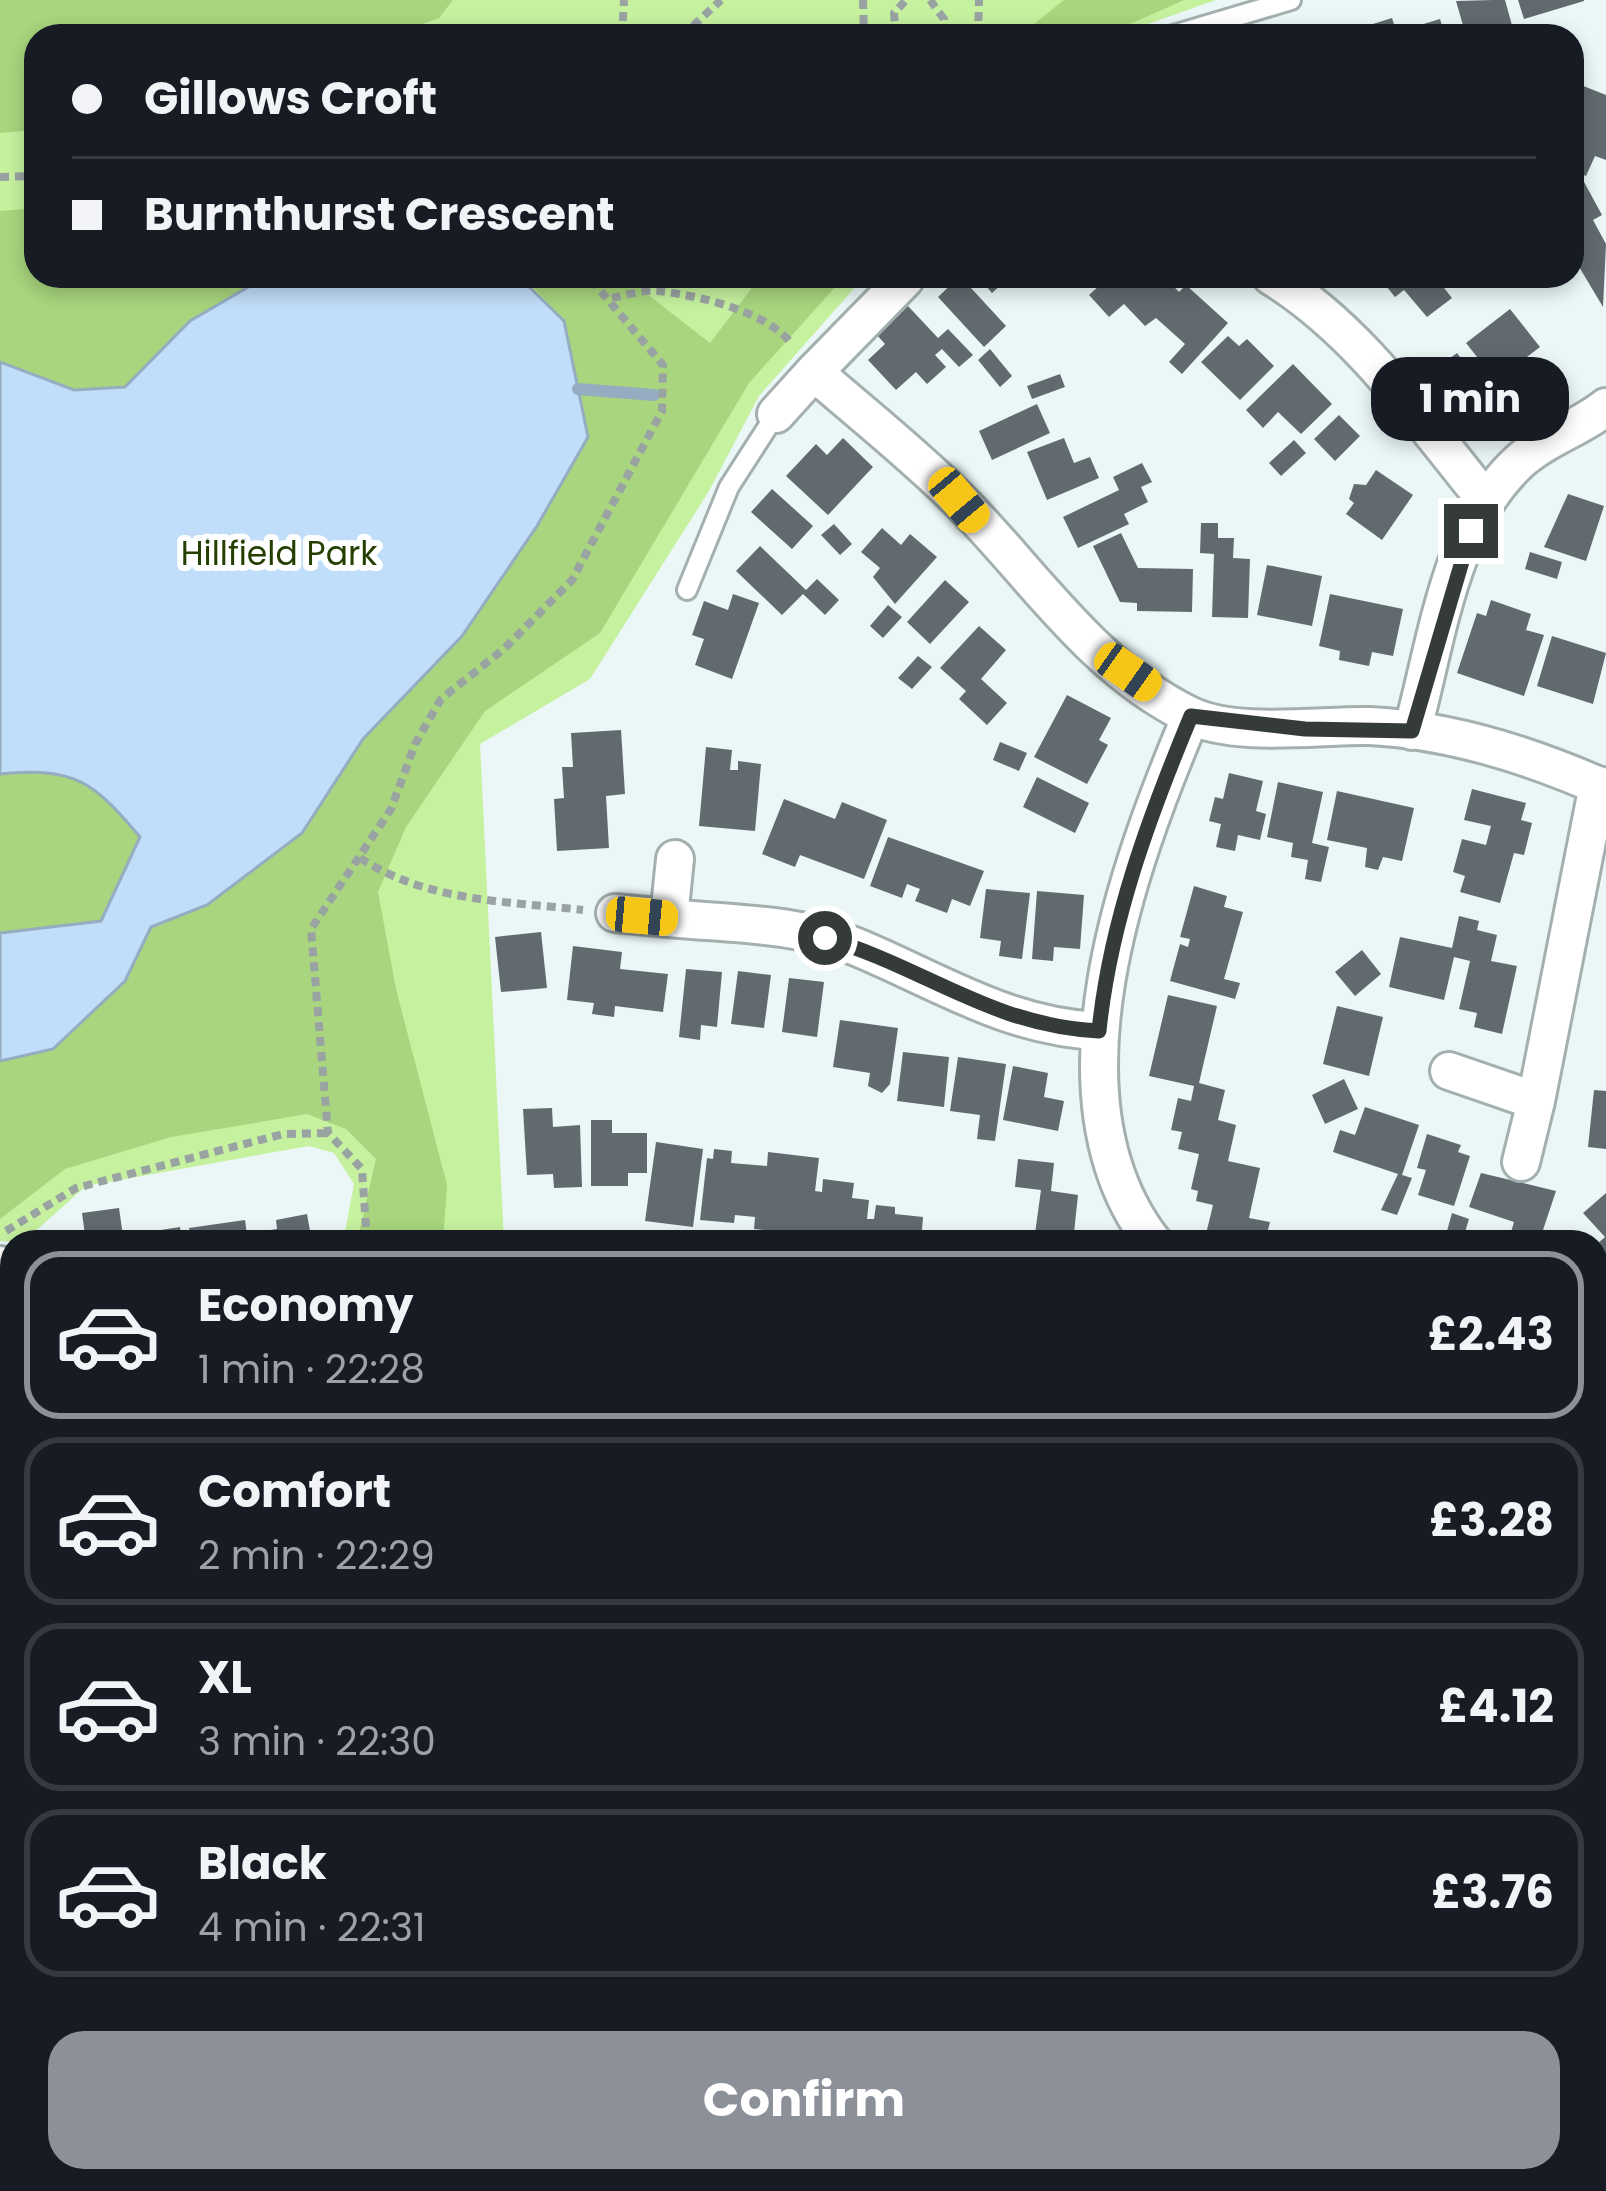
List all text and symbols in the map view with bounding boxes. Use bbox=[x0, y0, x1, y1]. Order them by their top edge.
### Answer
text: Gillows Croft bbox=[144, 67, 437, 130]
text: Burnthurst Crescent bbox=[144, 183, 615, 246]
callout: 1 min bbox=[1372, 357, 1570, 441]
text: 1 min bbox=[1419, 371, 1521, 426]
car bbox=[922, 461, 996, 539]
route end bbox=[1444, 504, 1498, 558]
park label: Hillfield Park bbox=[181, 530, 377, 577]
car bbox=[1088, 637, 1168, 707]
car bbox=[605, 895, 679, 937]
route start bbox=[798, 911, 852, 965]
text: Economy bbox=[198, 1274, 413, 1337]
icon: car bbox=[54, 1281, 162, 1389]
text: £2.43 bbox=[1428, 1303, 1554, 1366]
text: 1 min · 22:28 bbox=[198, 1342, 425, 1397]
text: Comfort bbox=[198, 1460, 391, 1523]
icon: car bbox=[54, 1467, 162, 1575]
text: £3.28 bbox=[1429, 1489, 1554, 1552]
text: 2 min · 22:29 bbox=[198, 1528, 435, 1583]
text: XL bbox=[198, 1646, 252, 1709]
icon: car bbox=[54, 1653, 162, 1761]
text: £4.12 bbox=[1438, 1675, 1554, 1738]
text: 3 min · 22:30 bbox=[198, 1714, 436, 1769]
text: Black bbox=[198, 1832, 327, 1895]
icon: car bbox=[54, 1839, 162, 1947]
text: £3.76 bbox=[1432, 1861, 1554, 1924]
text: 4 min · 22:31 bbox=[198, 1900, 425, 1955]
button: Confirm bbox=[48, 2031, 1560, 2169]

